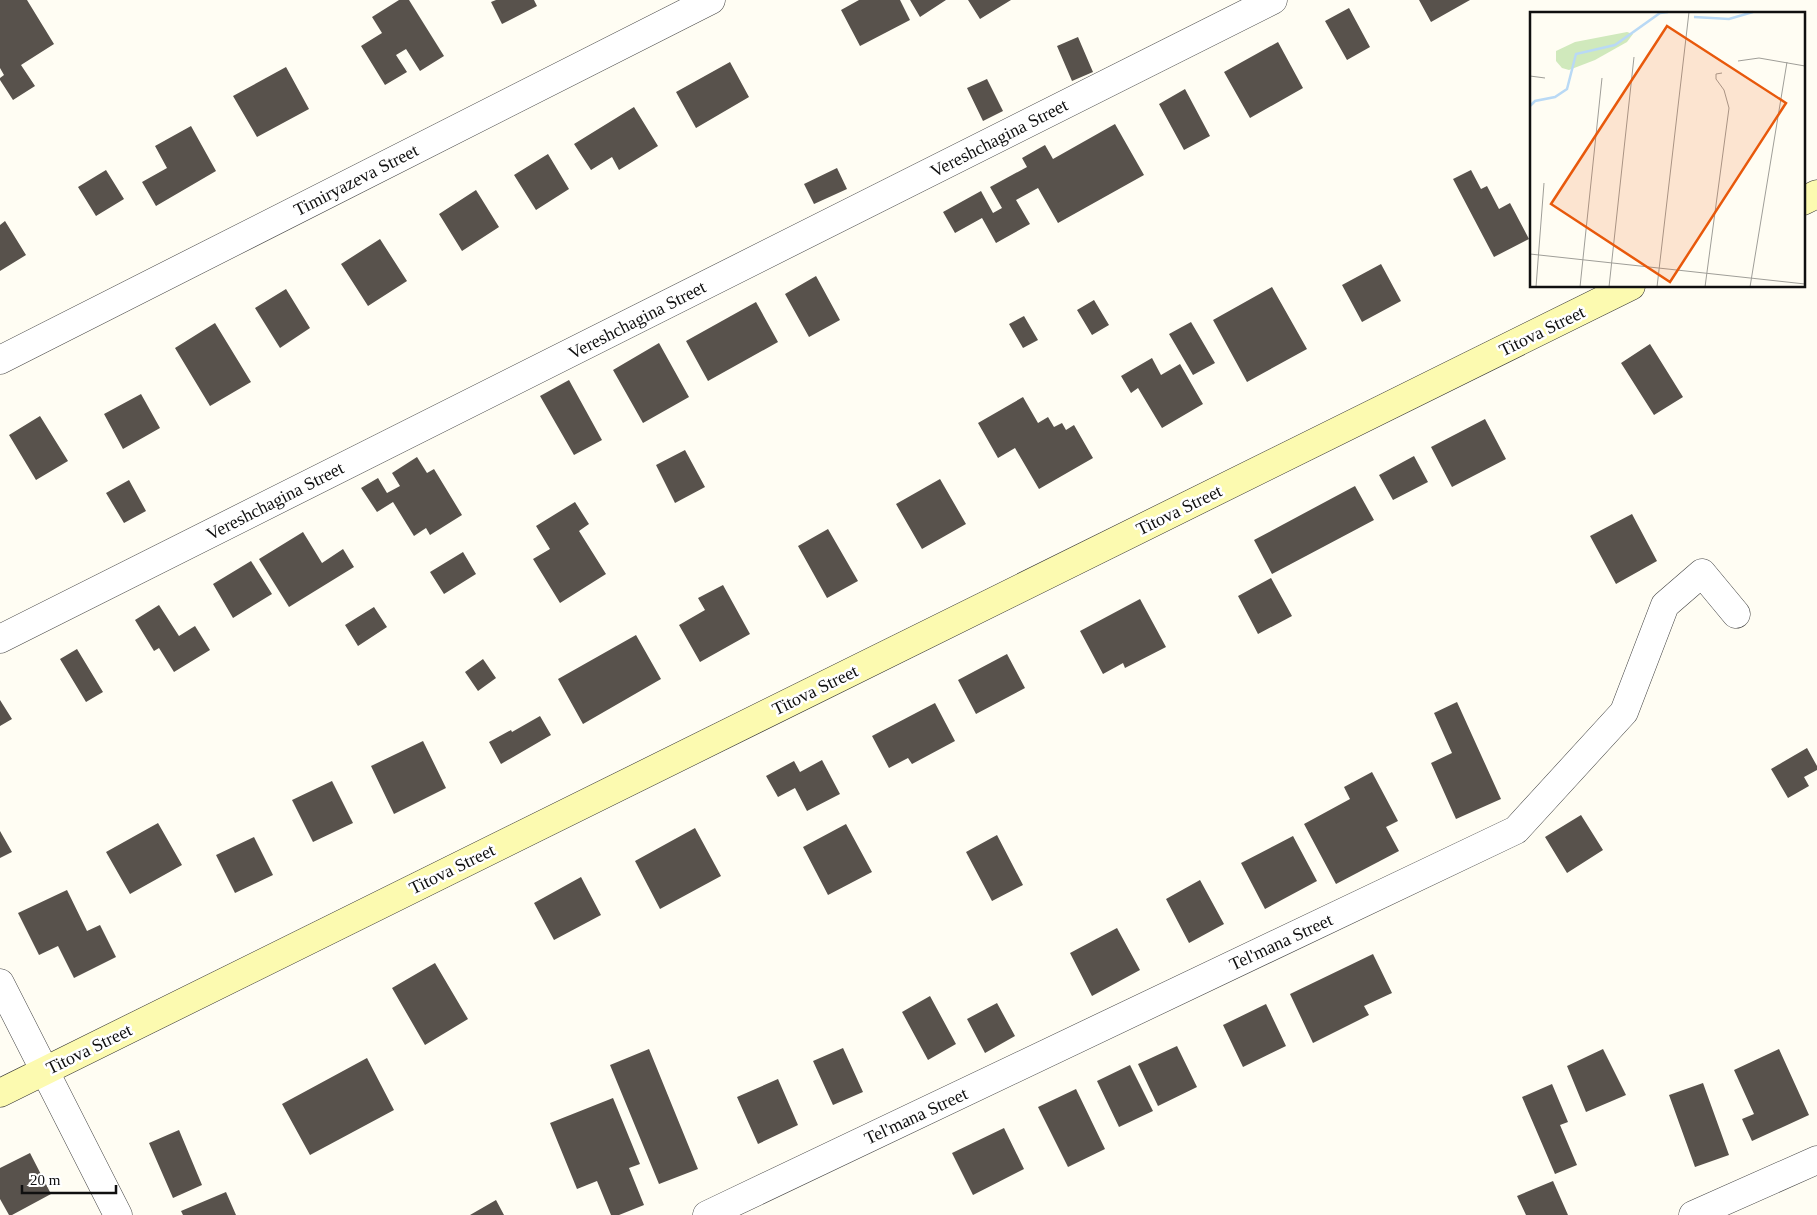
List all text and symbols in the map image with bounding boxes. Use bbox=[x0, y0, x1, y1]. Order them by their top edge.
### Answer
inset map bbox=[1530, 12, 1804, 288]
street label: Vereshchagina Street bbox=[927, 95, 1071, 181]
street label: Timiryazeva Street bbox=[291, 140, 421, 220]
street label: Vereshchagina Street bbox=[565, 277, 709, 363]
street label: Titova Street bbox=[1496, 302, 1588, 360]
street label: Vereshchagina Street bbox=[203, 458, 347, 544]
street label: Titova Street bbox=[1133, 481, 1225, 539]
street label: Titova Street bbox=[769, 661, 861, 719]
street label: Titova Street bbox=[406, 840, 498, 898]
street label: Tel'mana Street bbox=[1226, 909, 1336, 975]
street label: Titova Street bbox=[43, 1020, 135, 1078]
street label: Tel'mana Street bbox=[861, 1083, 971, 1149]
scale bar bbox=[22, 1162, 116, 1194]
text: 20 m bbox=[30, 1172, 61, 1188]

